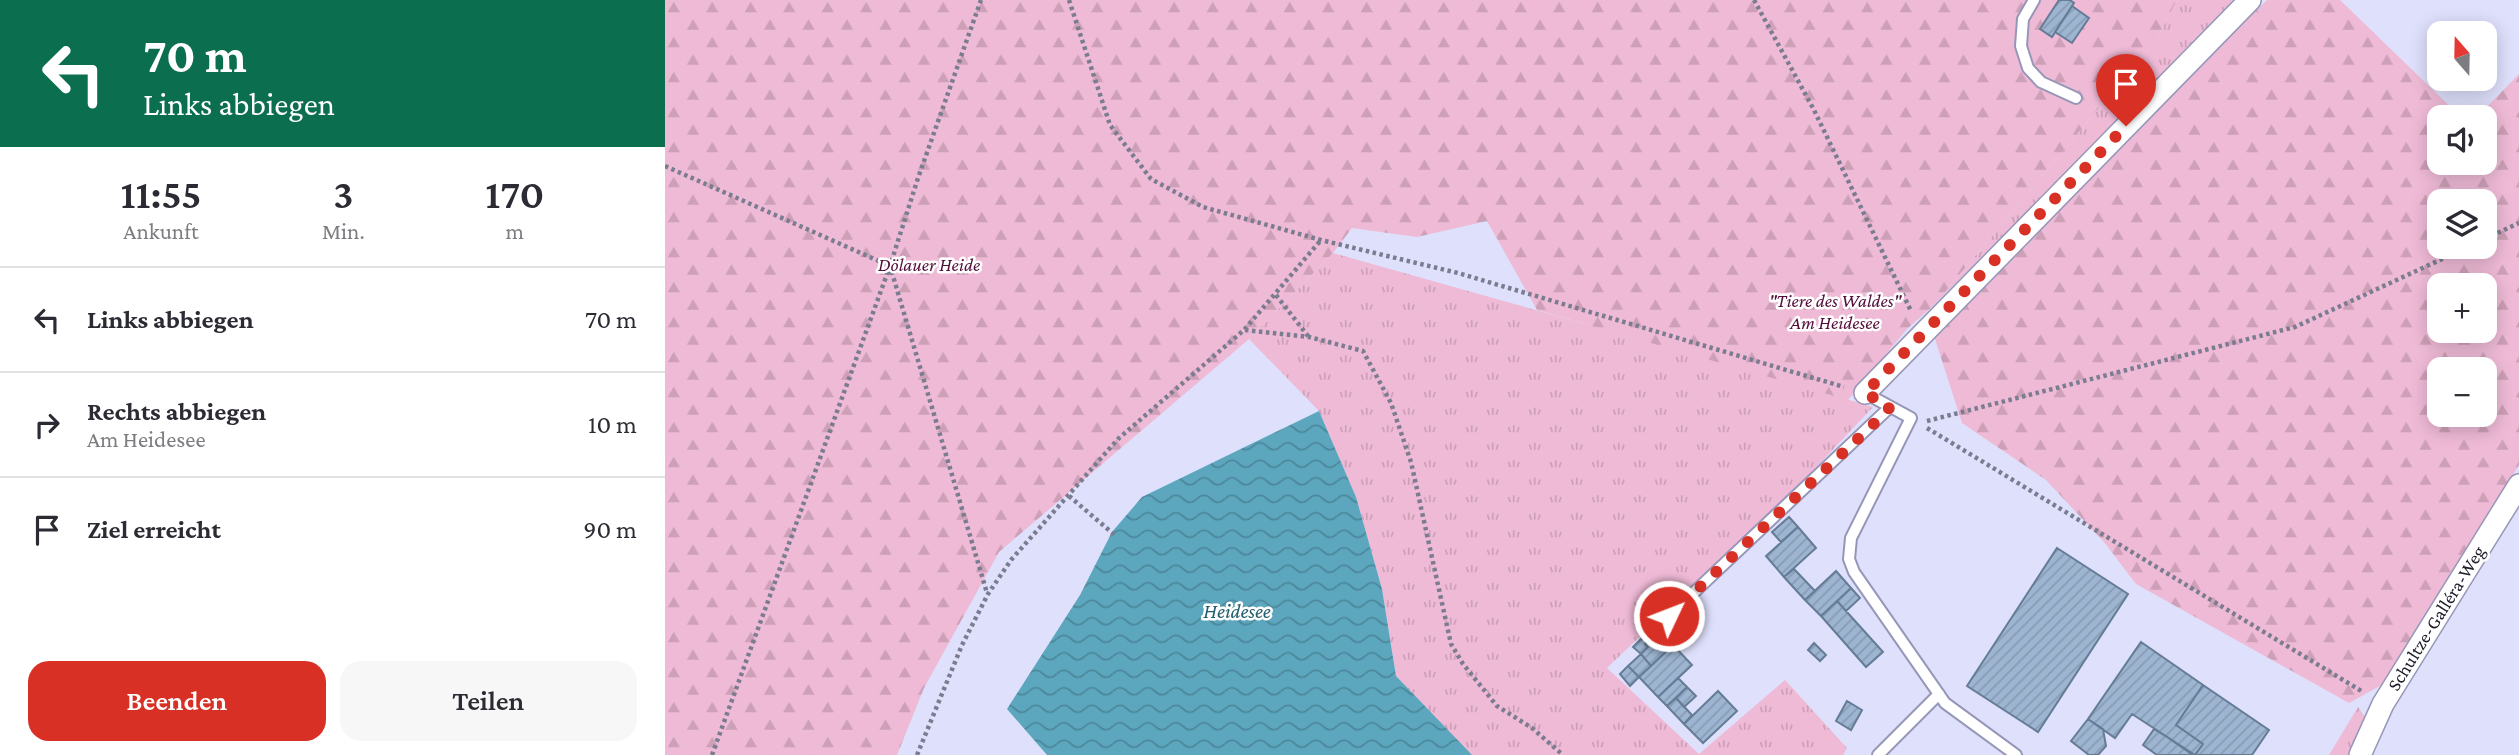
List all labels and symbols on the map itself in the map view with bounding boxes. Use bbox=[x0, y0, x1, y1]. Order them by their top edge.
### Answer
north arrow bbox=[2427, 21, 2497, 91]
pin bbox=[2096, 54, 2156, 126]
park label: Dölauer Heide bbox=[878, 254, 980, 275]
park label: "Tiere des Waldes" Am Heidesee bbox=[1769, 290, 1903, 333]
street label: Schultze-Galléra-Weg bbox=[2383, 542, 2489, 694]
position arrow bbox=[1632, 579, 1706, 653]
water label: Heidesee bbox=[1203, 599, 1271, 623]

